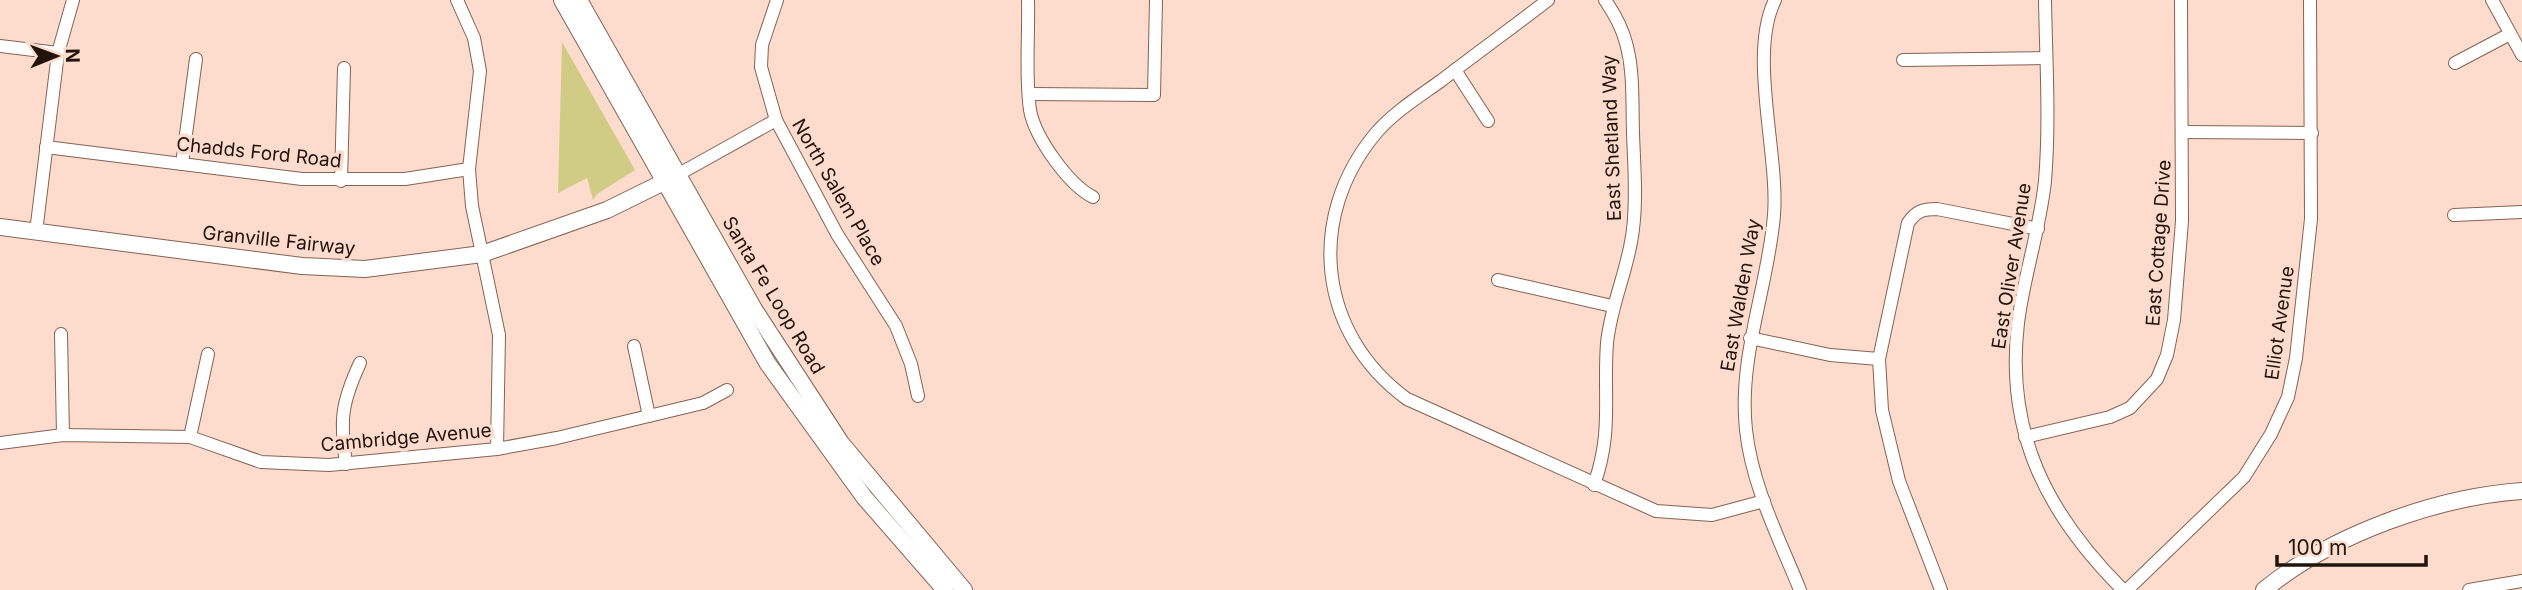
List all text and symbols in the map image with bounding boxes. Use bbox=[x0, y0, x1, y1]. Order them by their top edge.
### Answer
north arrow bbox=[21, 21, 91, 91]
text: N bbox=[61, 48, 84, 63]
street label: East Shetland Way bbox=[1597, 54, 1626, 222]
street label: North Salem Place bbox=[787, 115, 890, 270]
street label: Chadds Ford Road bbox=[175, 132, 343, 173]
street label: East Cottage Drive bbox=[2141, 159, 2176, 327]
street label: East Oliver Avenue bbox=[1987, 181, 2036, 351]
street label: Santa Fe Loop Road bbox=[717, 212, 830, 378]
street label: East Walden Way bbox=[1716, 217, 1765, 373]
street label: Granville Fairway bbox=[201, 221, 357, 260]
street label: Elliot Avenue bbox=[2260, 265, 2299, 382]
street label: Cambridge Avenue bbox=[320, 419, 492, 456]
scale bar bbox=[2277, 524, 2426, 568]
text: 100 m bbox=[2288, 535, 2347, 560]

